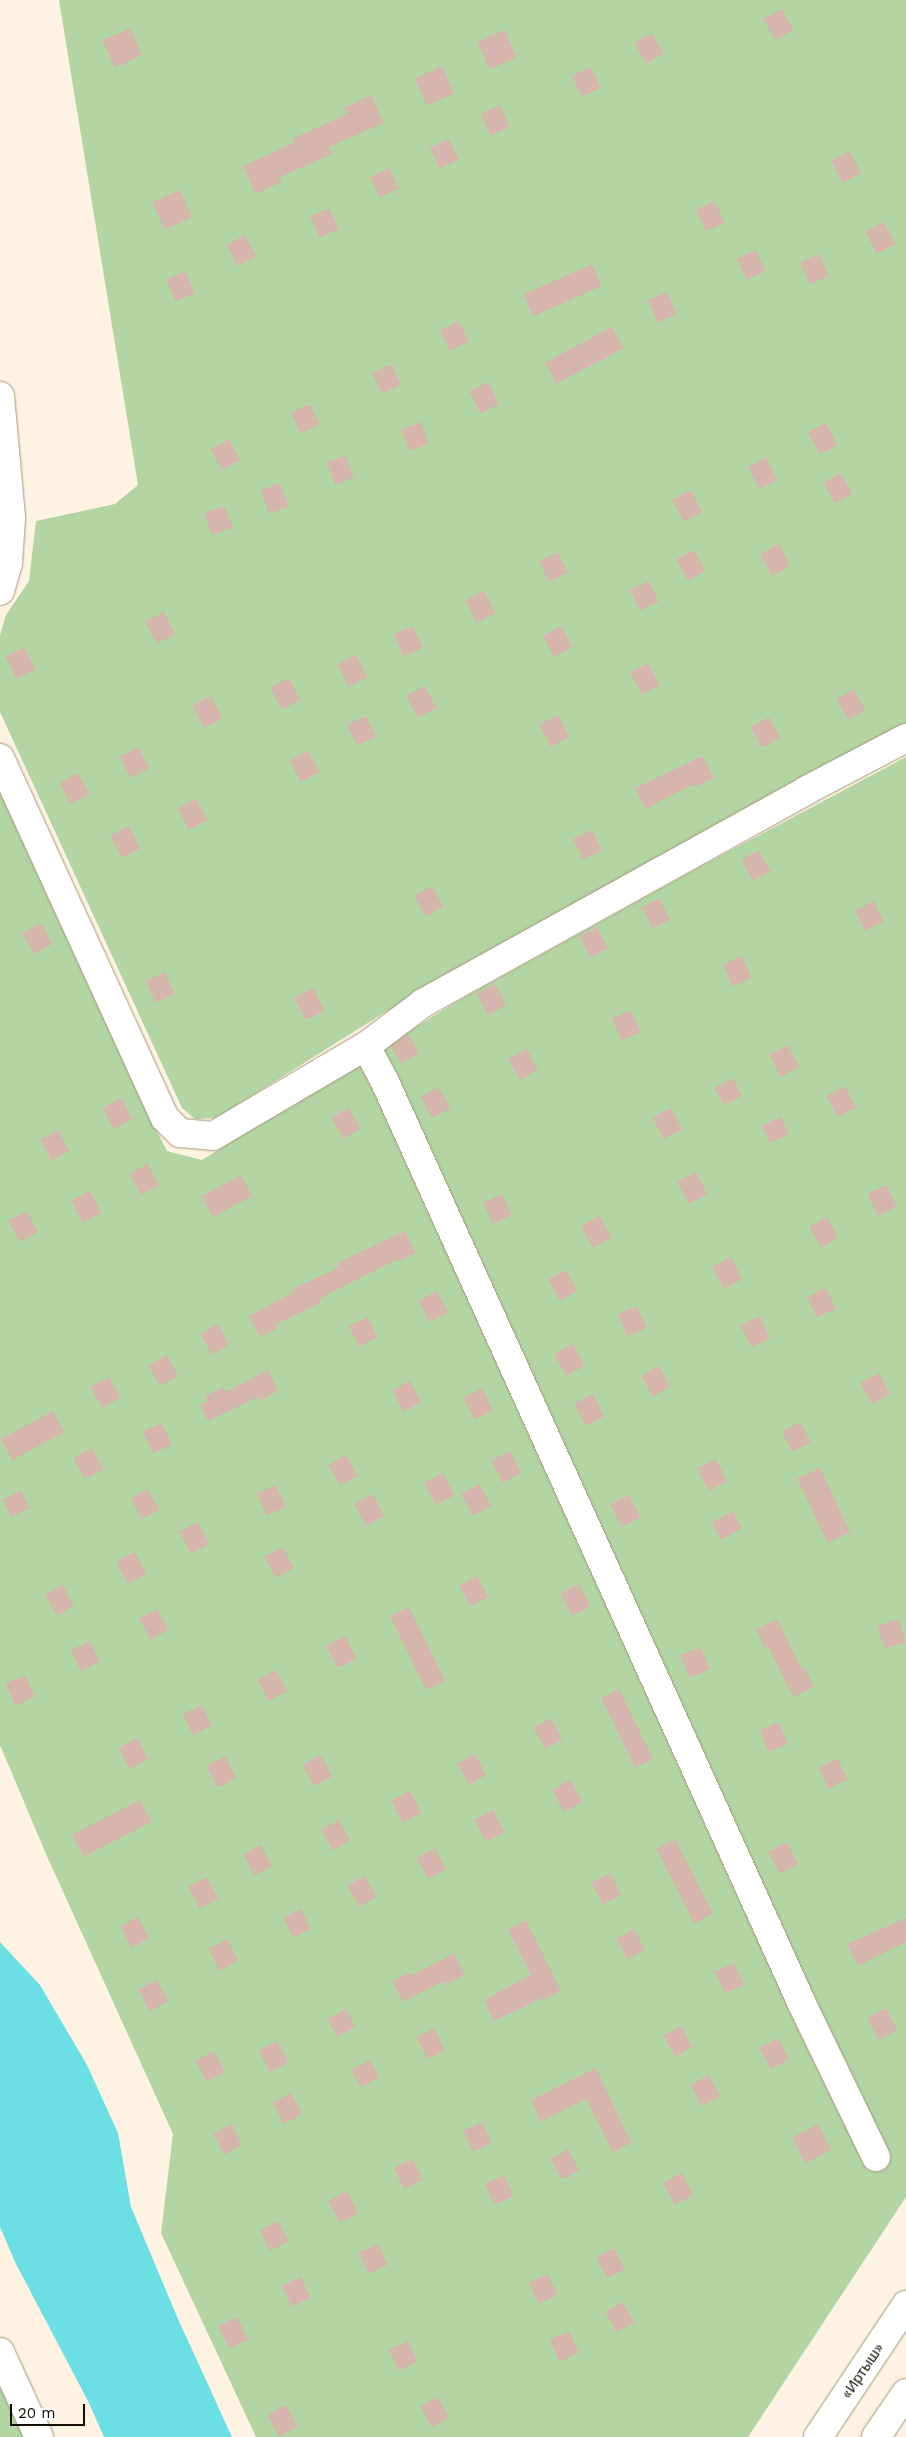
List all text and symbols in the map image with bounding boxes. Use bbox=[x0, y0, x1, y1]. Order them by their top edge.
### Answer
street label: «Иртыш» bbox=[838, 2340, 888, 2402]
scale bar bbox=[12, 2394, 88, 2426]
text: 20 m bbox=[18, 2404, 56, 2422]

